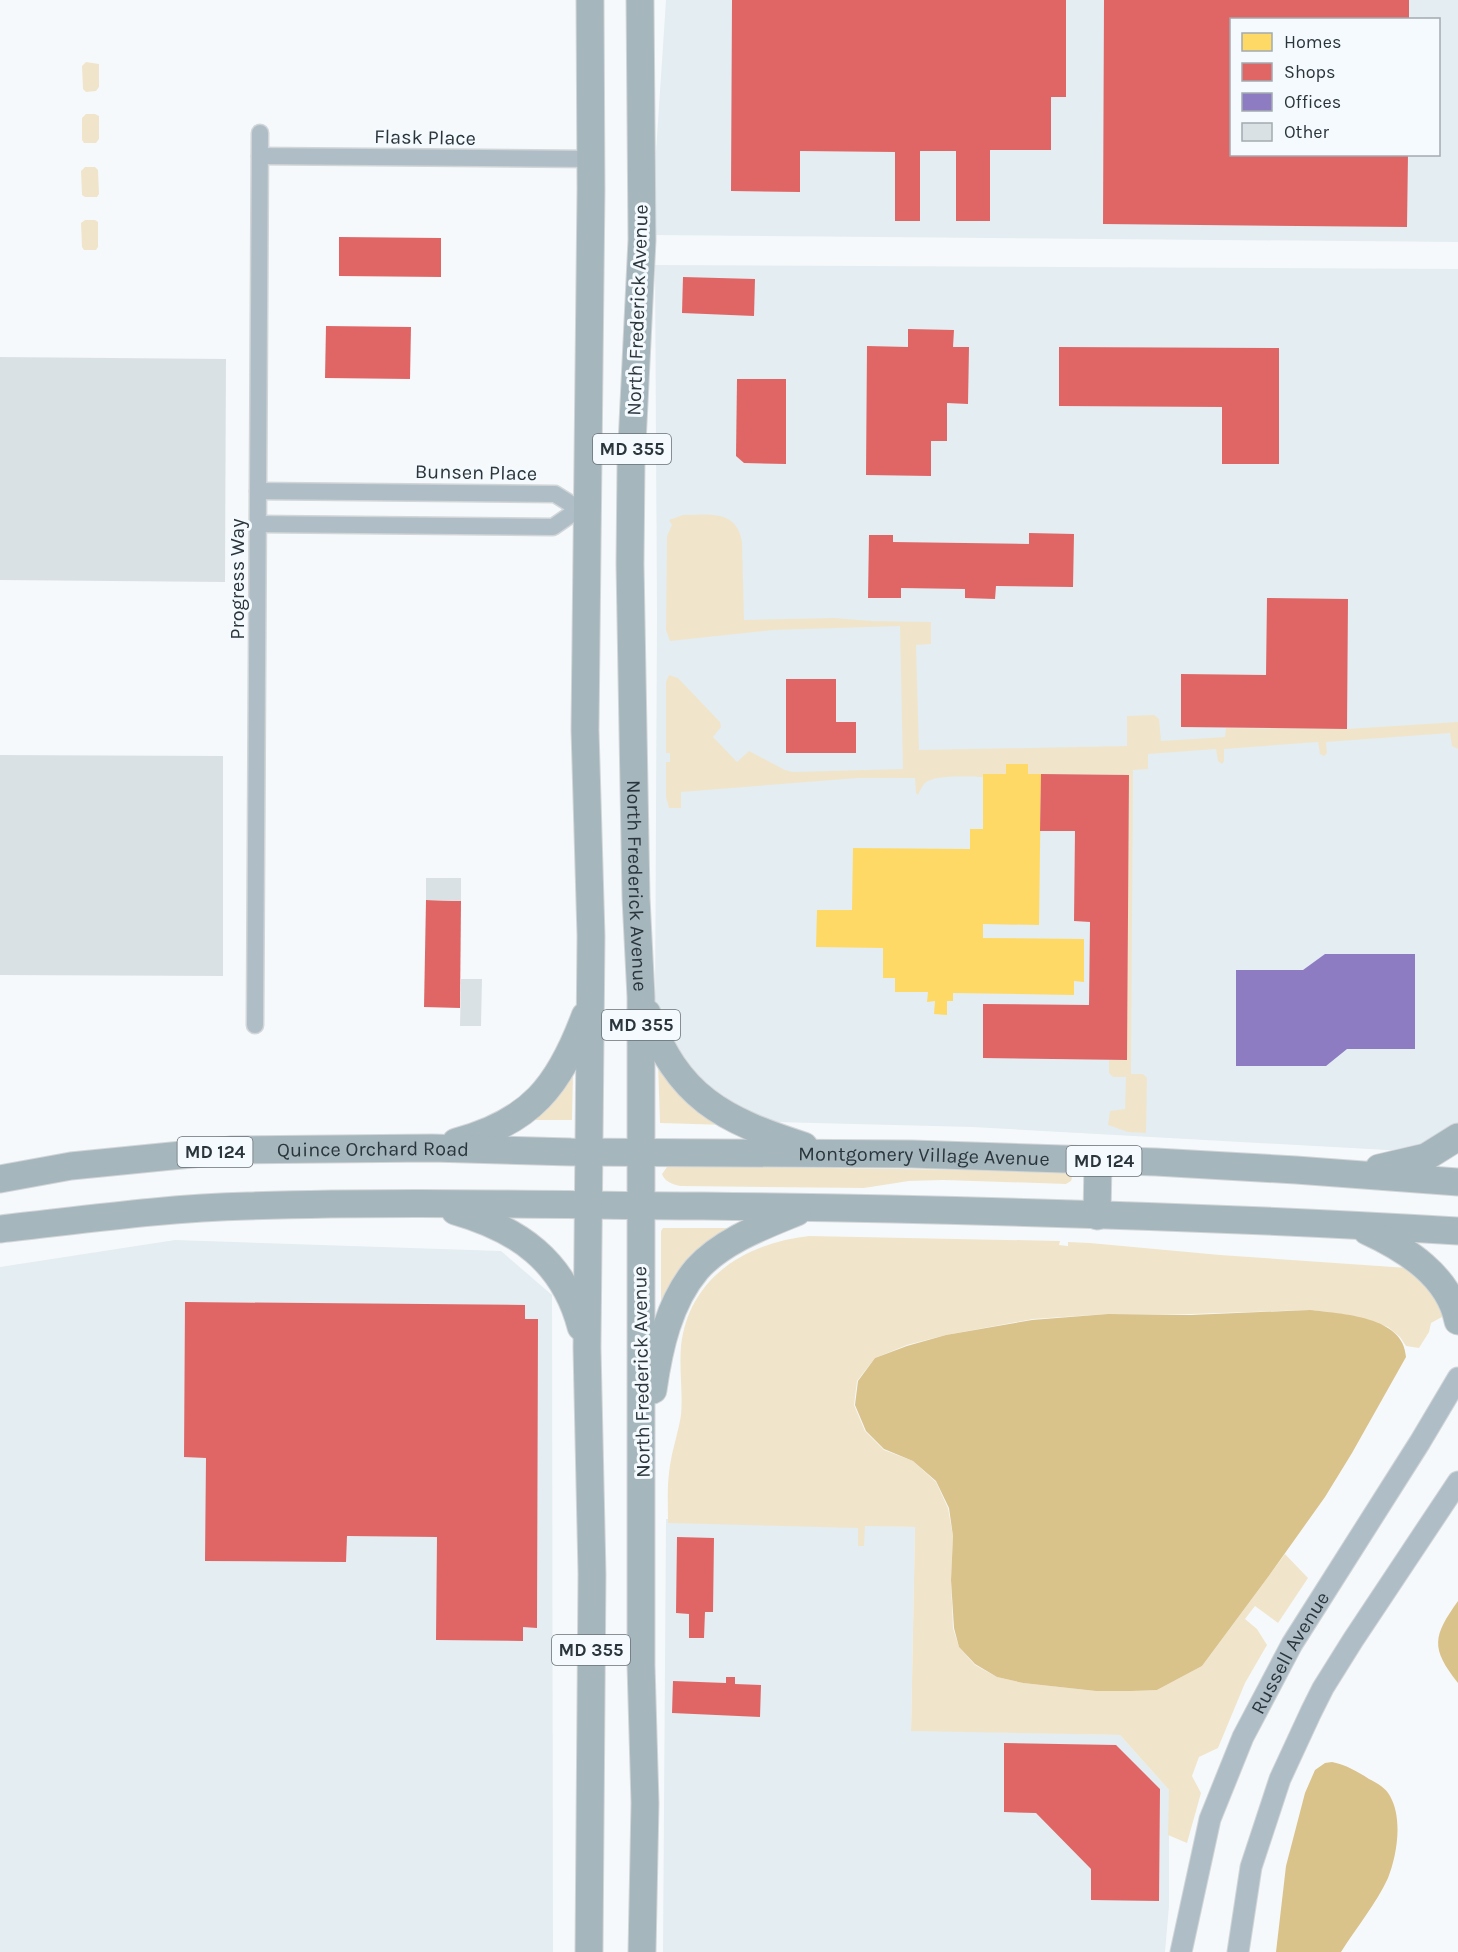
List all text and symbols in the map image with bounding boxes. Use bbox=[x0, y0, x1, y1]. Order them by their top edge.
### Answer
legend bbox=[1230, 18, 1440, 156]
text: Homes bbox=[1284, 31, 1341, 53]
text: Shops bbox=[1284, 61, 1336, 83]
text: Offices bbox=[1284, 91, 1341, 113]
text: Other bbox=[1284, 121, 1329, 143]
street label: Flask Place bbox=[374, 125, 476, 150]
street label: North Frederick Avenue bbox=[622, 204, 653, 416]
road number: MD 355 bbox=[593, 434, 671, 464]
street label: Bunsen Place bbox=[415, 460, 537, 485]
street label: Progress Way bbox=[226, 518, 249, 640]
street label: North Frederick Avenue bbox=[622, 780, 652, 992]
road number: MD 355 bbox=[602, 1010, 680, 1040]
road number: MD 124 bbox=[178, 1137, 252, 1167]
street label: Quince Orchard Road bbox=[277, 1137, 469, 1162]
street label: Montgomery Village Avenue bbox=[798, 1142, 1050, 1171]
road number: MD 124 bbox=[1066, 1146, 1142, 1176]
street label: North Frederick Avenue bbox=[628, 1266, 655, 1478]
street label: Russell Avenue bbox=[1246, 1587, 1334, 1718]
road number: MD 355 bbox=[552, 1635, 630, 1665]

